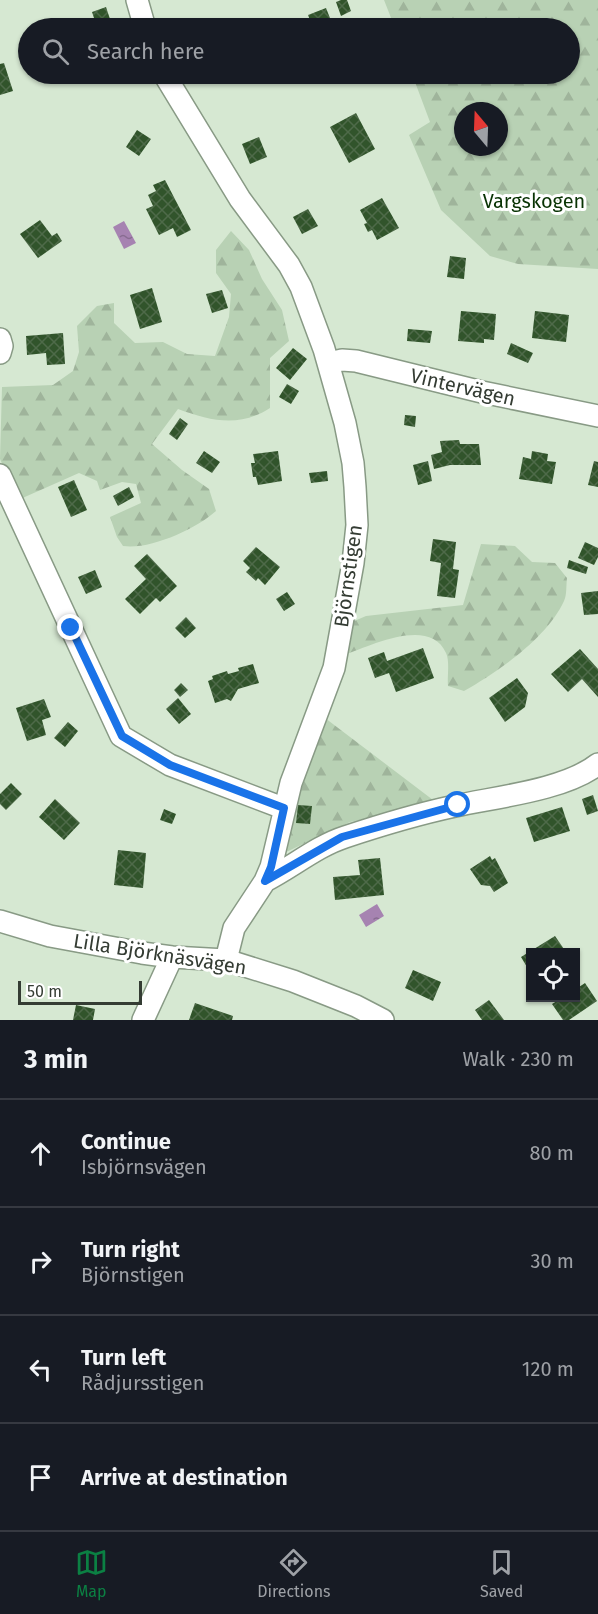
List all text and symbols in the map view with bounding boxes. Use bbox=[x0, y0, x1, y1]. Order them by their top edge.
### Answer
search box bbox=[18, 18, 580, 84]
icon: search bbox=[39, 35, 72, 68]
text: Search here bbox=[87, 38, 205, 65]
north arrow bbox=[454, 102, 508, 156]
park label: Vargskogen bbox=[483, 189, 585, 213]
street label: Vintervägen bbox=[408, 363, 518, 411]
street label: Björnstigen bbox=[329, 523, 367, 629]
route end bbox=[57, 614, 83, 640]
route start bbox=[444, 791, 470, 817]
street label: Lilla Björknäsvägen bbox=[72, 928, 248, 980]
map controls bbox=[526, 948, 580, 1002]
button: locate bbox=[526, 948, 580, 1002]
scale bar bbox=[18, 978, 142, 1006]
text: 50 m bbox=[27, 982, 62, 1001]
text: 3 min bbox=[24, 1044, 88, 1075]
text: Walk · 230 m bbox=[463, 1047, 574, 1071]
text: Continue bbox=[81, 1128, 171, 1155]
icon: ahead bbox=[24, 1137, 57, 1170]
text: 80 m bbox=[529, 1141, 574, 1165]
text: Isbjörnsvägen bbox=[81, 1155, 207, 1179]
text: Turn right bbox=[81, 1236, 180, 1263]
icon: right bbox=[24, 1245, 57, 1278]
text: 30 m bbox=[530, 1249, 574, 1273]
text: Björnstigen bbox=[81, 1263, 185, 1287]
text: Turn left bbox=[81, 1344, 166, 1371]
icon: left bbox=[24, 1353, 57, 1386]
text: 120 m bbox=[522, 1357, 574, 1381]
text: Rådjursstigen bbox=[81, 1371, 204, 1395]
icon: arrive bbox=[24, 1461, 57, 1494]
text: Arrive at destination bbox=[81, 1464, 288, 1491]
tab: Map bbox=[75, 1546, 108, 1601]
tab: Directions bbox=[257, 1546, 331, 1601]
tab: Saved bbox=[480, 1546, 523, 1601]

